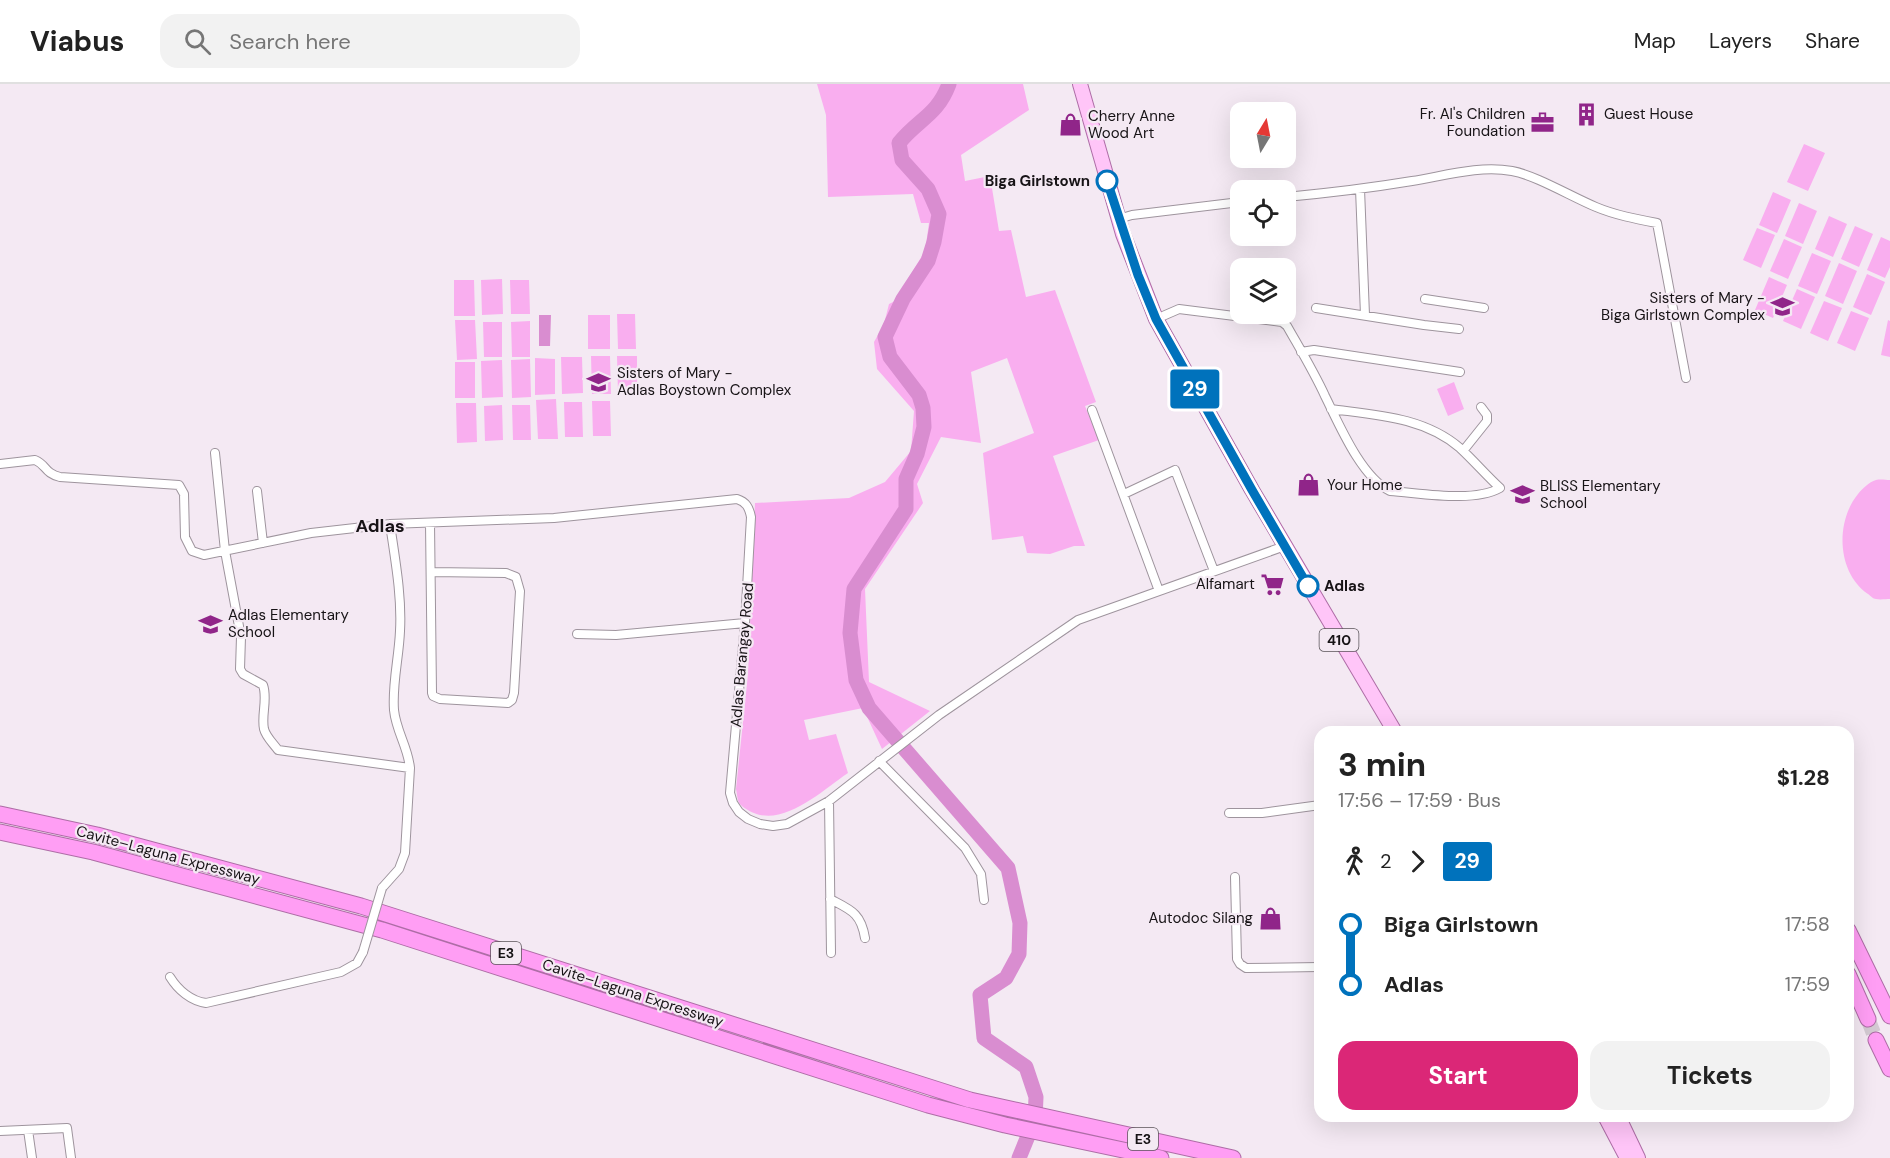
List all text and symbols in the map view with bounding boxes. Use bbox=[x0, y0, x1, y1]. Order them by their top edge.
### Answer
search box bbox=[160, 14, 580, 68]
text: Viabus bbox=[30, 23, 124, 60]
icon: search bbox=[181, 25, 214, 58]
text: Search here bbox=[229, 27, 351, 56]
text: Map bbox=[1634, 27, 1676, 55]
text: Layers bbox=[1709, 27, 1772, 55]
text: Share bbox=[1805, 27, 1860, 55]
building icon: Guest House bbox=[1573, 101, 1599, 127]
north arrow bbox=[1230, 102, 1296, 168]
map controls bbox=[1230, 102, 1296, 324]
place label: Fr. Al's Children Foundation bbox=[1420, 104, 1525, 141]
place label: Guest House bbox=[1604, 104, 1693, 124]
place label: Cherry Anne Wood Art bbox=[1088, 106, 1175, 143]
office icon: Fr. Al's Children Foundation bbox=[1530, 110, 1556, 136]
shop icon: Cherry Anne Wood Art bbox=[1057, 112, 1083, 138]
marker: Biga Girlstown bbox=[1096, 170, 1118, 192]
place label: Biga Girlstown bbox=[985, 171, 1090, 191]
button: locate bbox=[1230, 180, 1296, 246]
button: layers bbox=[1230, 258, 1296, 324]
place label: Sisters of Mary - Biga Girlstown Complex bbox=[1601, 288, 1766, 325]
school or university icon: Sisters of Mary - Biga Girlstown Complex bbox=[1770, 294, 1796, 320]
place label: Sisters of Mary - Adlas Boystown Complex bbox=[617, 363, 792, 400]
school or university icon: Sisters of Mary - Adlas Boystown Complex bbox=[586, 369, 612, 395]
line badge: 29 bbox=[1168, 370, 1222, 408]
text: 29 bbox=[1182, 375, 1208, 403]
shop icon: Your Home bbox=[1296, 472, 1322, 498]
place label: Your Home bbox=[1327, 475, 1402, 495]
place label: BLISS Elementary School bbox=[1540, 476, 1661, 513]
school or university icon: BLISS Elementary School bbox=[1509, 482, 1535, 508]
district label: Adlas bbox=[355, 514, 405, 538]
supermarket icon: Alfamart bbox=[1260, 571, 1286, 597]
place label: Alfamart bbox=[1196, 574, 1255, 594]
marker: Adlas bbox=[1297, 575, 1319, 597]
place label: Adlas bbox=[1324, 576, 1365, 596]
street label: Adlas Barangay Road bbox=[726, 582, 758, 728]
place label: Adlas Elementary School bbox=[228, 605, 349, 642]
school or university icon: Adlas Elementary School bbox=[197, 611, 223, 637]
road number: 410 bbox=[1320, 629, 1358, 651]
text: 3 min bbox=[1338, 743, 1426, 786]
text: $1.28 bbox=[1777, 763, 1830, 792]
text: 17:56 – 17:59 · Bus bbox=[1338, 787, 1501, 813]
street label: Cavite–Laguna Expressway bbox=[74, 821, 263, 889]
icon: walk bbox=[1338, 845, 1371, 878]
icon: forward bbox=[1401, 845, 1434, 878]
text: 29 bbox=[1455, 847, 1480, 875]
text: 2 bbox=[1380, 848, 1392, 874]
shop icon: Autodoc Silang bbox=[1258, 905, 1284, 931]
place label: Autodoc Silang bbox=[1148, 908, 1253, 928]
text: Biga Girlstown bbox=[1384, 910, 1539, 939]
text: 17:58 bbox=[1785, 911, 1830, 937]
road number: E3 bbox=[491, 942, 521, 964]
street label: Cavite–Laguna Expressway bbox=[540, 954, 727, 1032]
text: Adlas bbox=[1384, 970, 1444, 999]
text: 17:59 bbox=[1785, 971, 1830, 997]
button: Start bbox=[1338, 1041, 1578, 1110]
button: Tickets bbox=[1590, 1041, 1830, 1110]
road number: E3 bbox=[1128, 1128, 1158, 1150]

